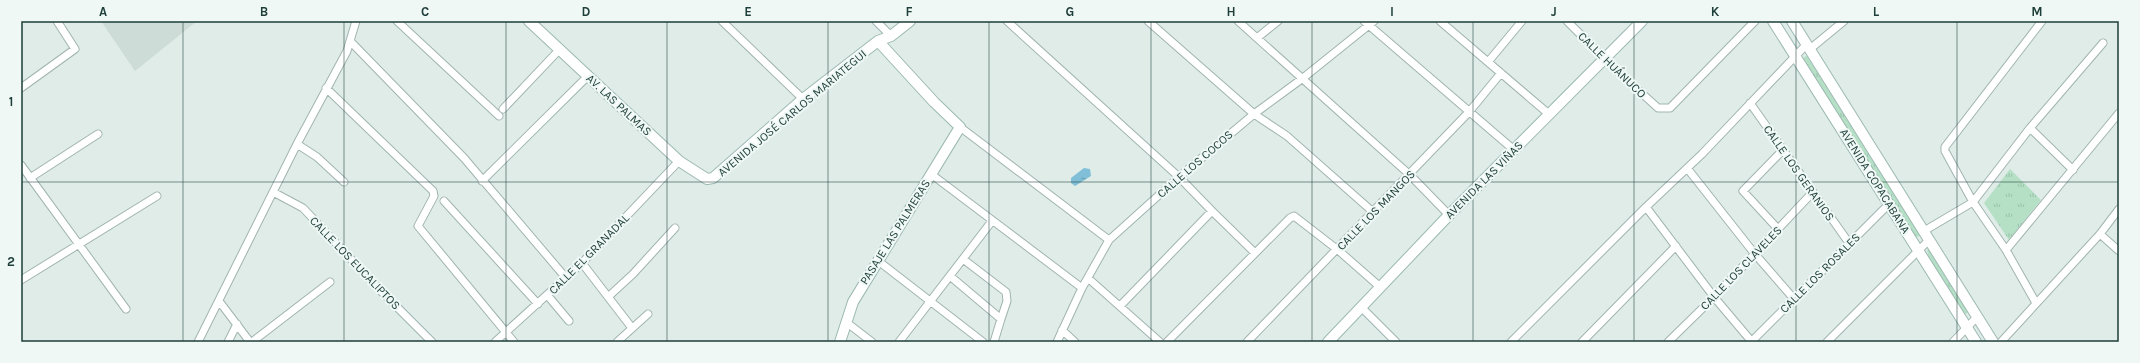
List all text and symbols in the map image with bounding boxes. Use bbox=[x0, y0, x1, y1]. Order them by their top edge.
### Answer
text: A bbox=[99, 4, 107, 19]
text: B bbox=[260, 4, 268, 19]
text: C bbox=[421, 4, 429, 19]
text: D bbox=[582, 4, 591, 19]
text: E bbox=[744, 4, 752, 19]
text: F bbox=[905, 4, 913, 19]
text: G bbox=[1066, 4, 1074, 19]
text: H bbox=[1226, 4, 1236, 19]
text: I bbox=[1390, 4, 1394, 19]
text: J bbox=[1551, 4, 1557, 19]
text: K bbox=[1711, 4, 1720, 19]
text: L bbox=[1873, 4, 1880, 19]
text: M bbox=[2031, 4, 2043, 19]
street label: CALLE HUÁNUCO bbox=[1575, 28, 1650, 101]
street label: AVENIDA JOSÉ CARLOS MARIATEGUI bbox=[714, 46, 869, 179]
street label: AV. LAS PALMAS bbox=[584, 71, 654, 139]
text: 1 bbox=[9, 94, 13, 109]
street label: CALLE LOS GERANIOS bbox=[1761, 122, 1837, 224]
street label: AVENIDA COPACABANA bbox=[1837, 126, 1913, 236]
street label: CALLE LOS COCOS bbox=[1154, 127, 1236, 201]
street label: AVENIDA LAS VIÑAS bbox=[1442, 138, 1526, 222]
street label: CALLE LOS MANGOS bbox=[1334, 167, 1418, 253]
street label: PASAJE LAS PALMERAS bbox=[857, 177, 933, 287]
street label: CALLE EL GRANADAL bbox=[546, 211, 632, 297]
street label: CALLE LOS EUCALIPTOS bbox=[307, 214, 403, 312]
street label: CALLE LOS CLAVELES bbox=[1697, 223, 1785, 313]
street label: CALLE LOS ROSALES bbox=[1777, 230, 1863, 316]
text: 2 bbox=[7, 254, 15, 269]

